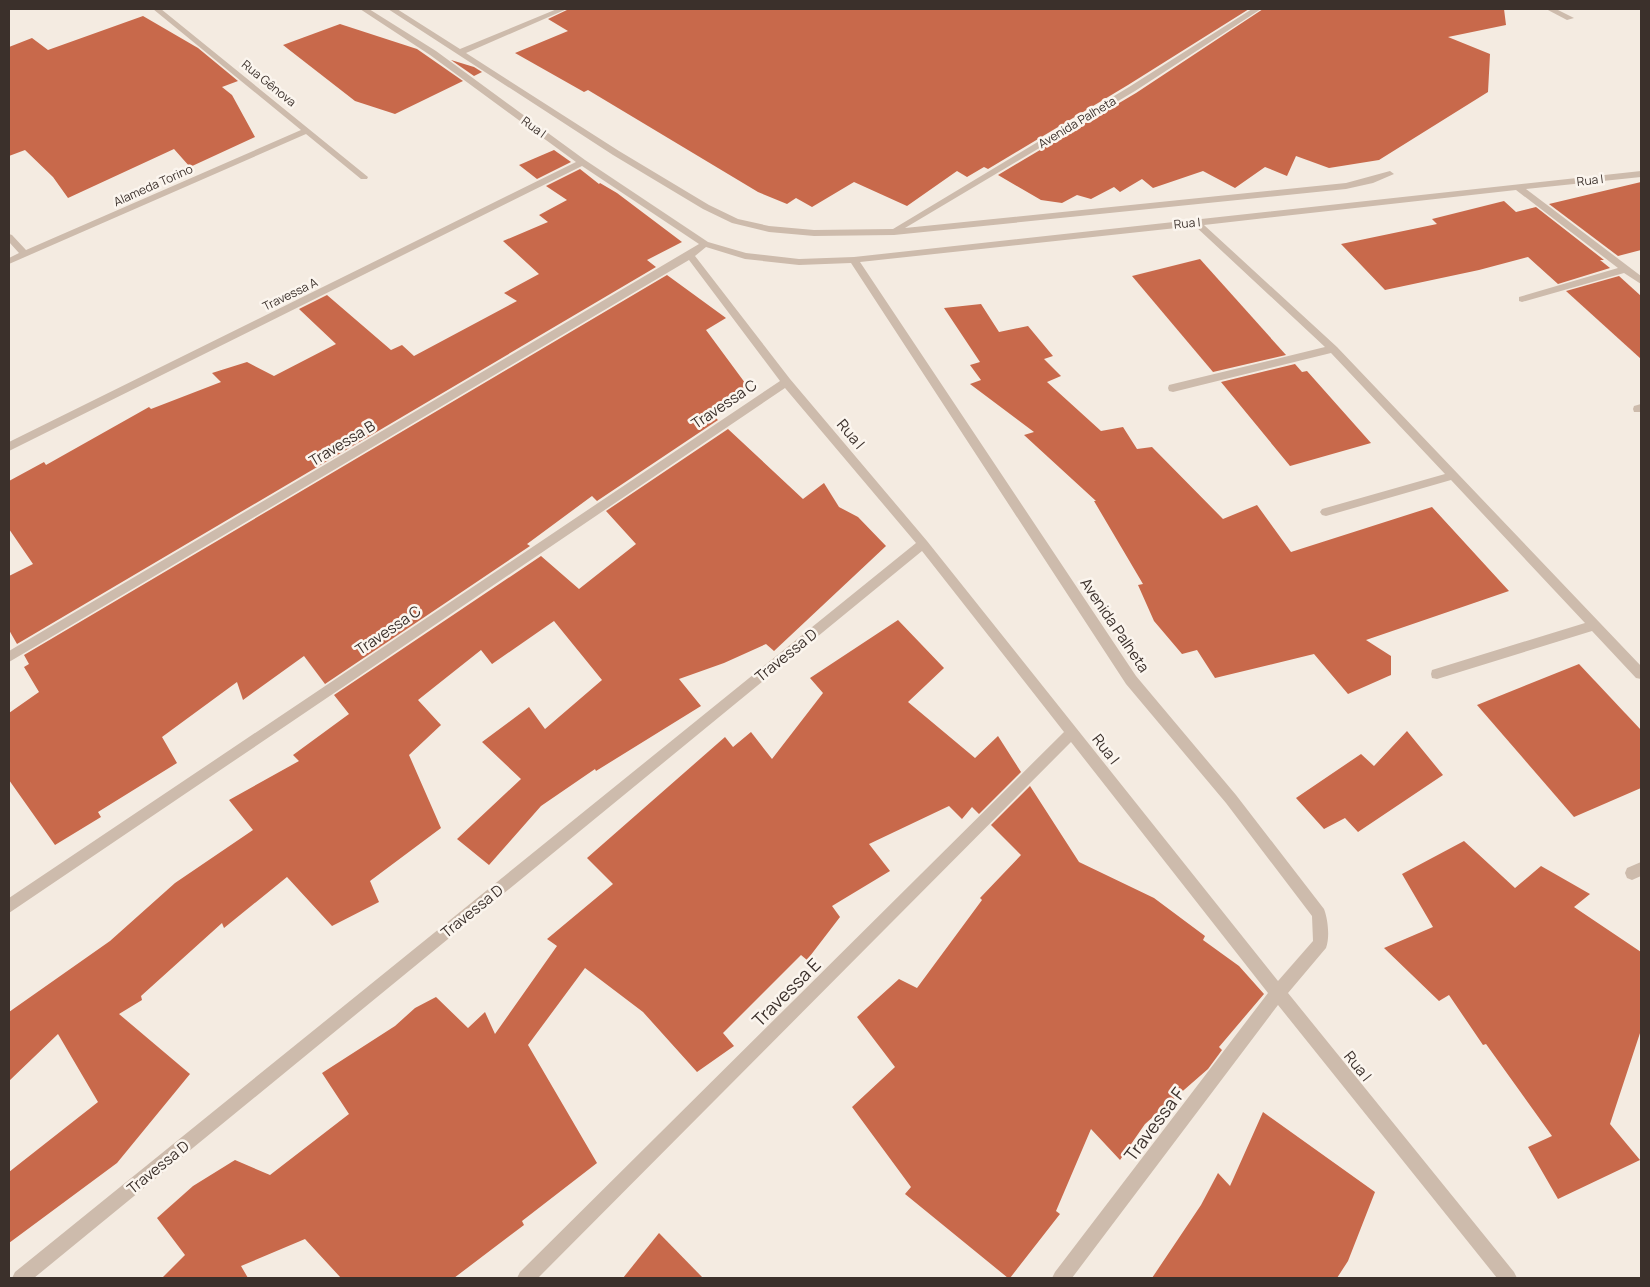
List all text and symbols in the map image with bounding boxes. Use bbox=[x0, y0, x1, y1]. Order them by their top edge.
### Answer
street label: Rua Gênova bbox=[238, 56, 300, 110]
street label: Avenida Palheta bbox=[1035, 92, 1119, 152]
street label: Rua I bbox=[518, 112, 550, 142]
street label: Alameda Torino bbox=[111, 160, 195, 210]
street label: Rua I bbox=[1576, 170, 1604, 190]
street label: Rua I bbox=[1173, 213, 1201, 233]
street label: Travessa A bbox=[260, 273, 321, 315]
street label: Travessa C bbox=[687, 374, 761, 434]
street label: Travessa B bbox=[305, 415, 379, 471]
street label: Rua I bbox=[832, 415, 870, 453]
street label: Avenida Palheta bbox=[1076, 574, 1154, 676]
street label: Travessa C bbox=[351, 600, 425, 660]
street label: Travessa D bbox=[750, 623, 822, 687]
street label: Rua I bbox=[1088, 729, 1124, 769]
street label: Travessa D bbox=[436, 879, 508, 943]
street label: Travessa E bbox=[747, 953, 825, 1031]
street label: Rua I bbox=[1339, 1046, 1377, 1086]
street label: Travessa F bbox=[1118, 1082, 1190, 1166]
street label: Travessa D bbox=[122, 1135, 194, 1199]

